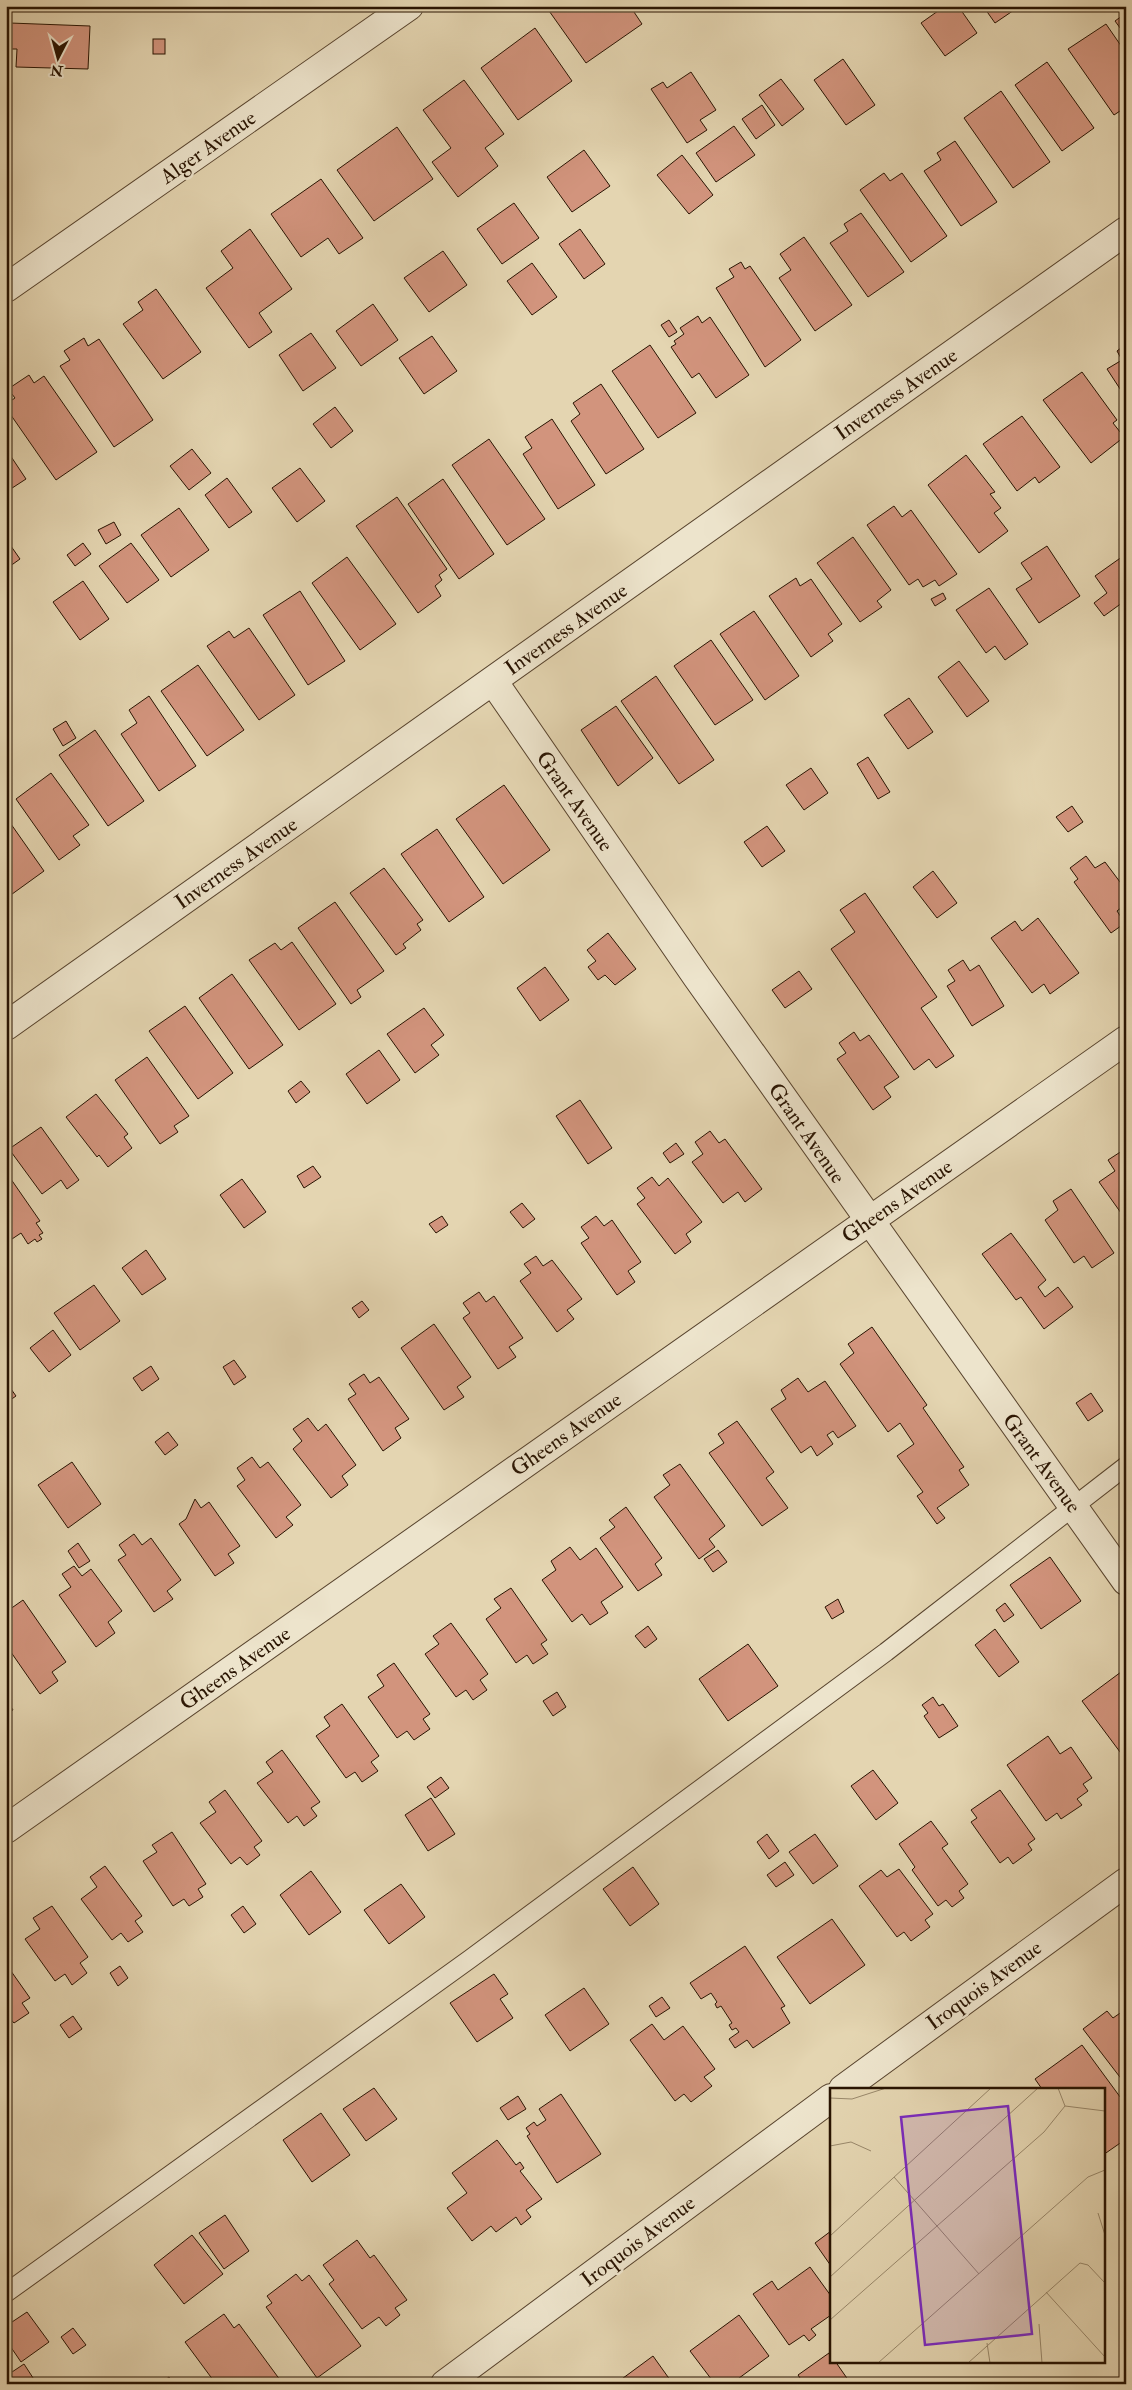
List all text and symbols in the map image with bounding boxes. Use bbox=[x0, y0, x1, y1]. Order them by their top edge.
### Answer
north arrow bbox=[32, 32, 82, 82]
text: N bbox=[49, 61, 65, 80]
street label: Alger Avenue bbox=[154, 104, 262, 191]
street label: Inverness Avenue bbox=[830, 342, 963, 447]
street label: Inverness Avenue bbox=[500, 577, 633, 682]
street label: Grant Avenue bbox=[530, 746, 619, 857]
street label: Inverness Avenue bbox=[170, 811, 303, 916]
street label: Grant Avenue bbox=[762, 1078, 851, 1189]
street label: Gheens Avenue bbox=[837, 1153, 958, 1250]
street label: Gheens Avenue bbox=[506, 1386, 627, 1483]
street label: Grant Avenue bbox=[996, 1408, 1087, 1519]
street label: Gheens Avenue bbox=[175, 1620, 296, 1717]
street label: Iroquois Avenue bbox=[921, 1934, 1047, 2036]
inset map bbox=[830, 2088, 1104, 2362]
street label: Iroquois Avenue bbox=[576, 2190, 701, 2293]

